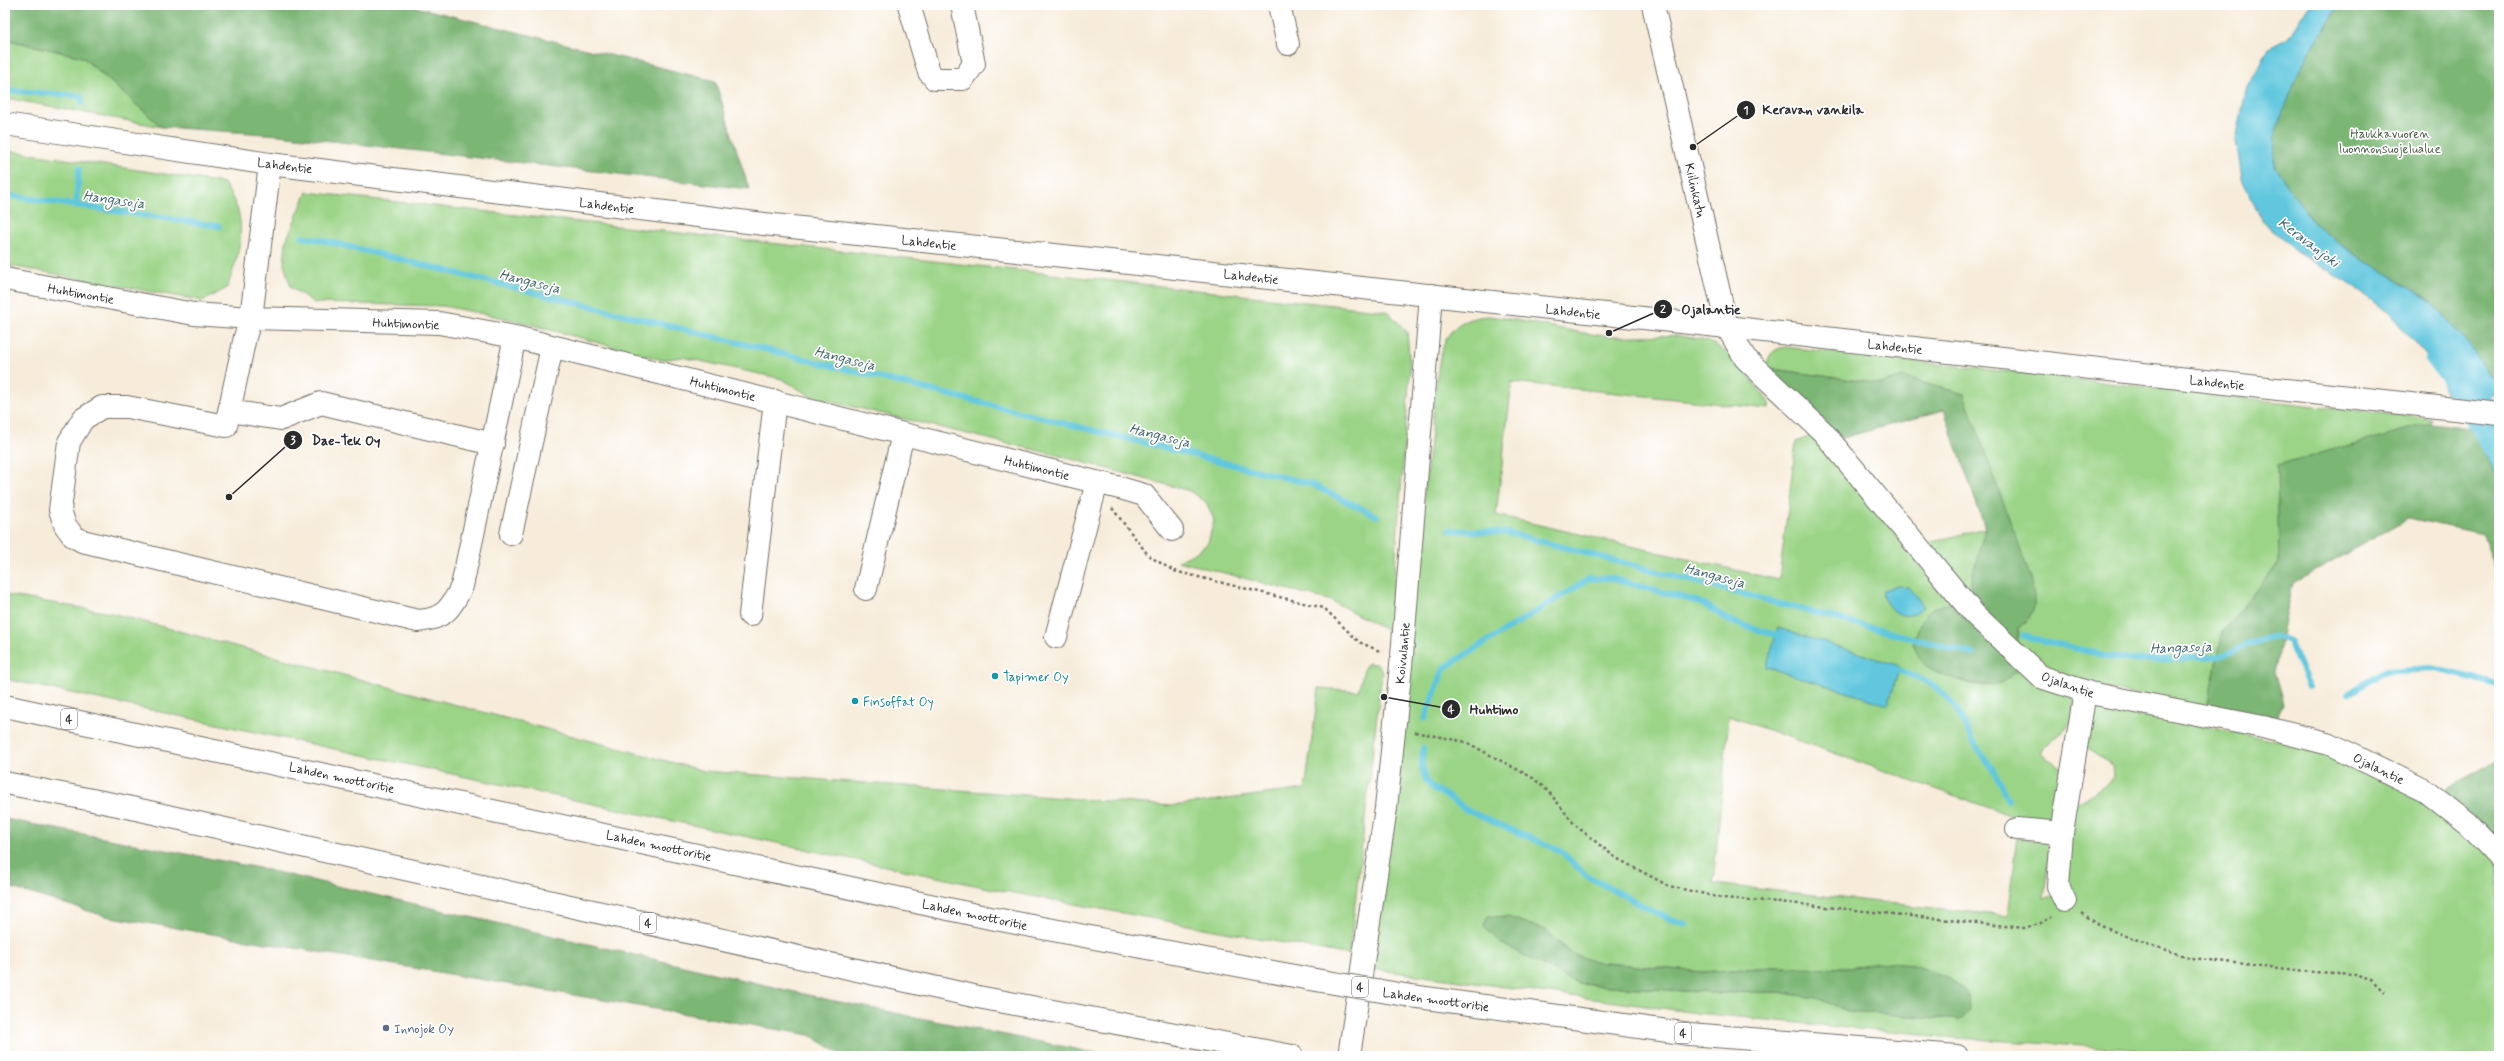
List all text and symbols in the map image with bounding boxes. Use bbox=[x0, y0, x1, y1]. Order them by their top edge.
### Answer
callout: Keravan vankila bbox=[1736, 97, 1870, 123]
text: Keravan vankila bbox=[1762, 101, 1864, 119]
text: 1 bbox=[1743, 103, 1749, 119]
park label: Haukkavuoren luonnonsuojelualue bbox=[2339, 126, 2441, 158]
street label: Lahdentie bbox=[256, 155, 313, 178]
street label: Kiilinkatu bbox=[1680, 161, 1709, 220]
water label: Hangasoja bbox=[82, 187, 146, 215]
street label: Lahdentie bbox=[578, 195, 635, 218]
water label: Keravanjoki bbox=[2274, 214, 2344, 273]
street label: Lahdentie bbox=[900, 232, 957, 255]
water label: Hangasoja bbox=[497, 266, 562, 300]
street label: Lahdentie bbox=[1222, 266, 1279, 289]
street label: Huhtimontie bbox=[46, 280, 115, 309]
callout: Ojalantie bbox=[1653, 296, 1748, 322]
street label: Lahdentie bbox=[1544, 301, 1601, 324]
text: Ojalantie bbox=[1681, 301, 1741, 319]
text: 2 bbox=[1660, 302, 1666, 318]
street label: Huhtimontie bbox=[372, 315, 440, 334]
street label: Lahdentie bbox=[1866, 336, 1923, 359]
water label: Hangasoja bbox=[812, 343, 877, 377]
street label: Lahdentie bbox=[2188, 372, 2245, 395]
street label: Huhtimontie bbox=[688, 373, 757, 406]
water label: Hangasoja bbox=[1127, 420, 1192, 454]
callout: Dae-Tek Oy bbox=[283, 427, 389, 453]
text: Dae-Tek Oy bbox=[311, 432, 381, 450]
text: 3 bbox=[290, 433, 296, 449]
street label: Huhtimontie bbox=[1002, 452, 1071, 485]
water label: Hangasoja bbox=[1682, 559, 1747, 595]
street label: Koivulantie bbox=[1392, 622, 1415, 685]
water label: Hangasoja bbox=[2150, 638, 2212, 660]
street label: Ojalantie bbox=[2039, 668, 2096, 702]
place label: Tapimer Oy bbox=[1003, 669, 1069, 686]
marker: Tapimer Oy bbox=[990, 671, 1000, 681]
place label: Finsoffat Oy bbox=[863, 694, 934, 711]
marker: Finsoffat Oy bbox=[850, 696, 860, 706]
callout: Huhtimo bbox=[1441, 696, 1526, 722]
text: Huhtimo bbox=[1470, 701, 1518, 719]
text: 4 bbox=[1448, 702, 1455, 718]
road number: 4 bbox=[61, 709, 77, 729]
street label: Ojalantie bbox=[2350, 750, 2407, 789]
street label: Lahden moottoritie bbox=[287, 759, 396, 798]
street label: Lahden moottoritie bbox=[604, 827, 713, 866]
street label: Lahden moottoritie bbox=[920, 896, 1029, 935]
road number: 4 bbox=[640, 913, 656, 933]
road number: 4 bbox=[1352, 977, 1368, 997]
street label: Lahden moottoritie bbox=[1381, 985, 1490, 1016]
place label: Innojok Oy bbox=[394, 1021, 454, 1038]
marker: Innojok Oy bbox=[381, 1023, 391, 1033]
road number: 4 bbox=[1675, 1023, 1691, 1043]

